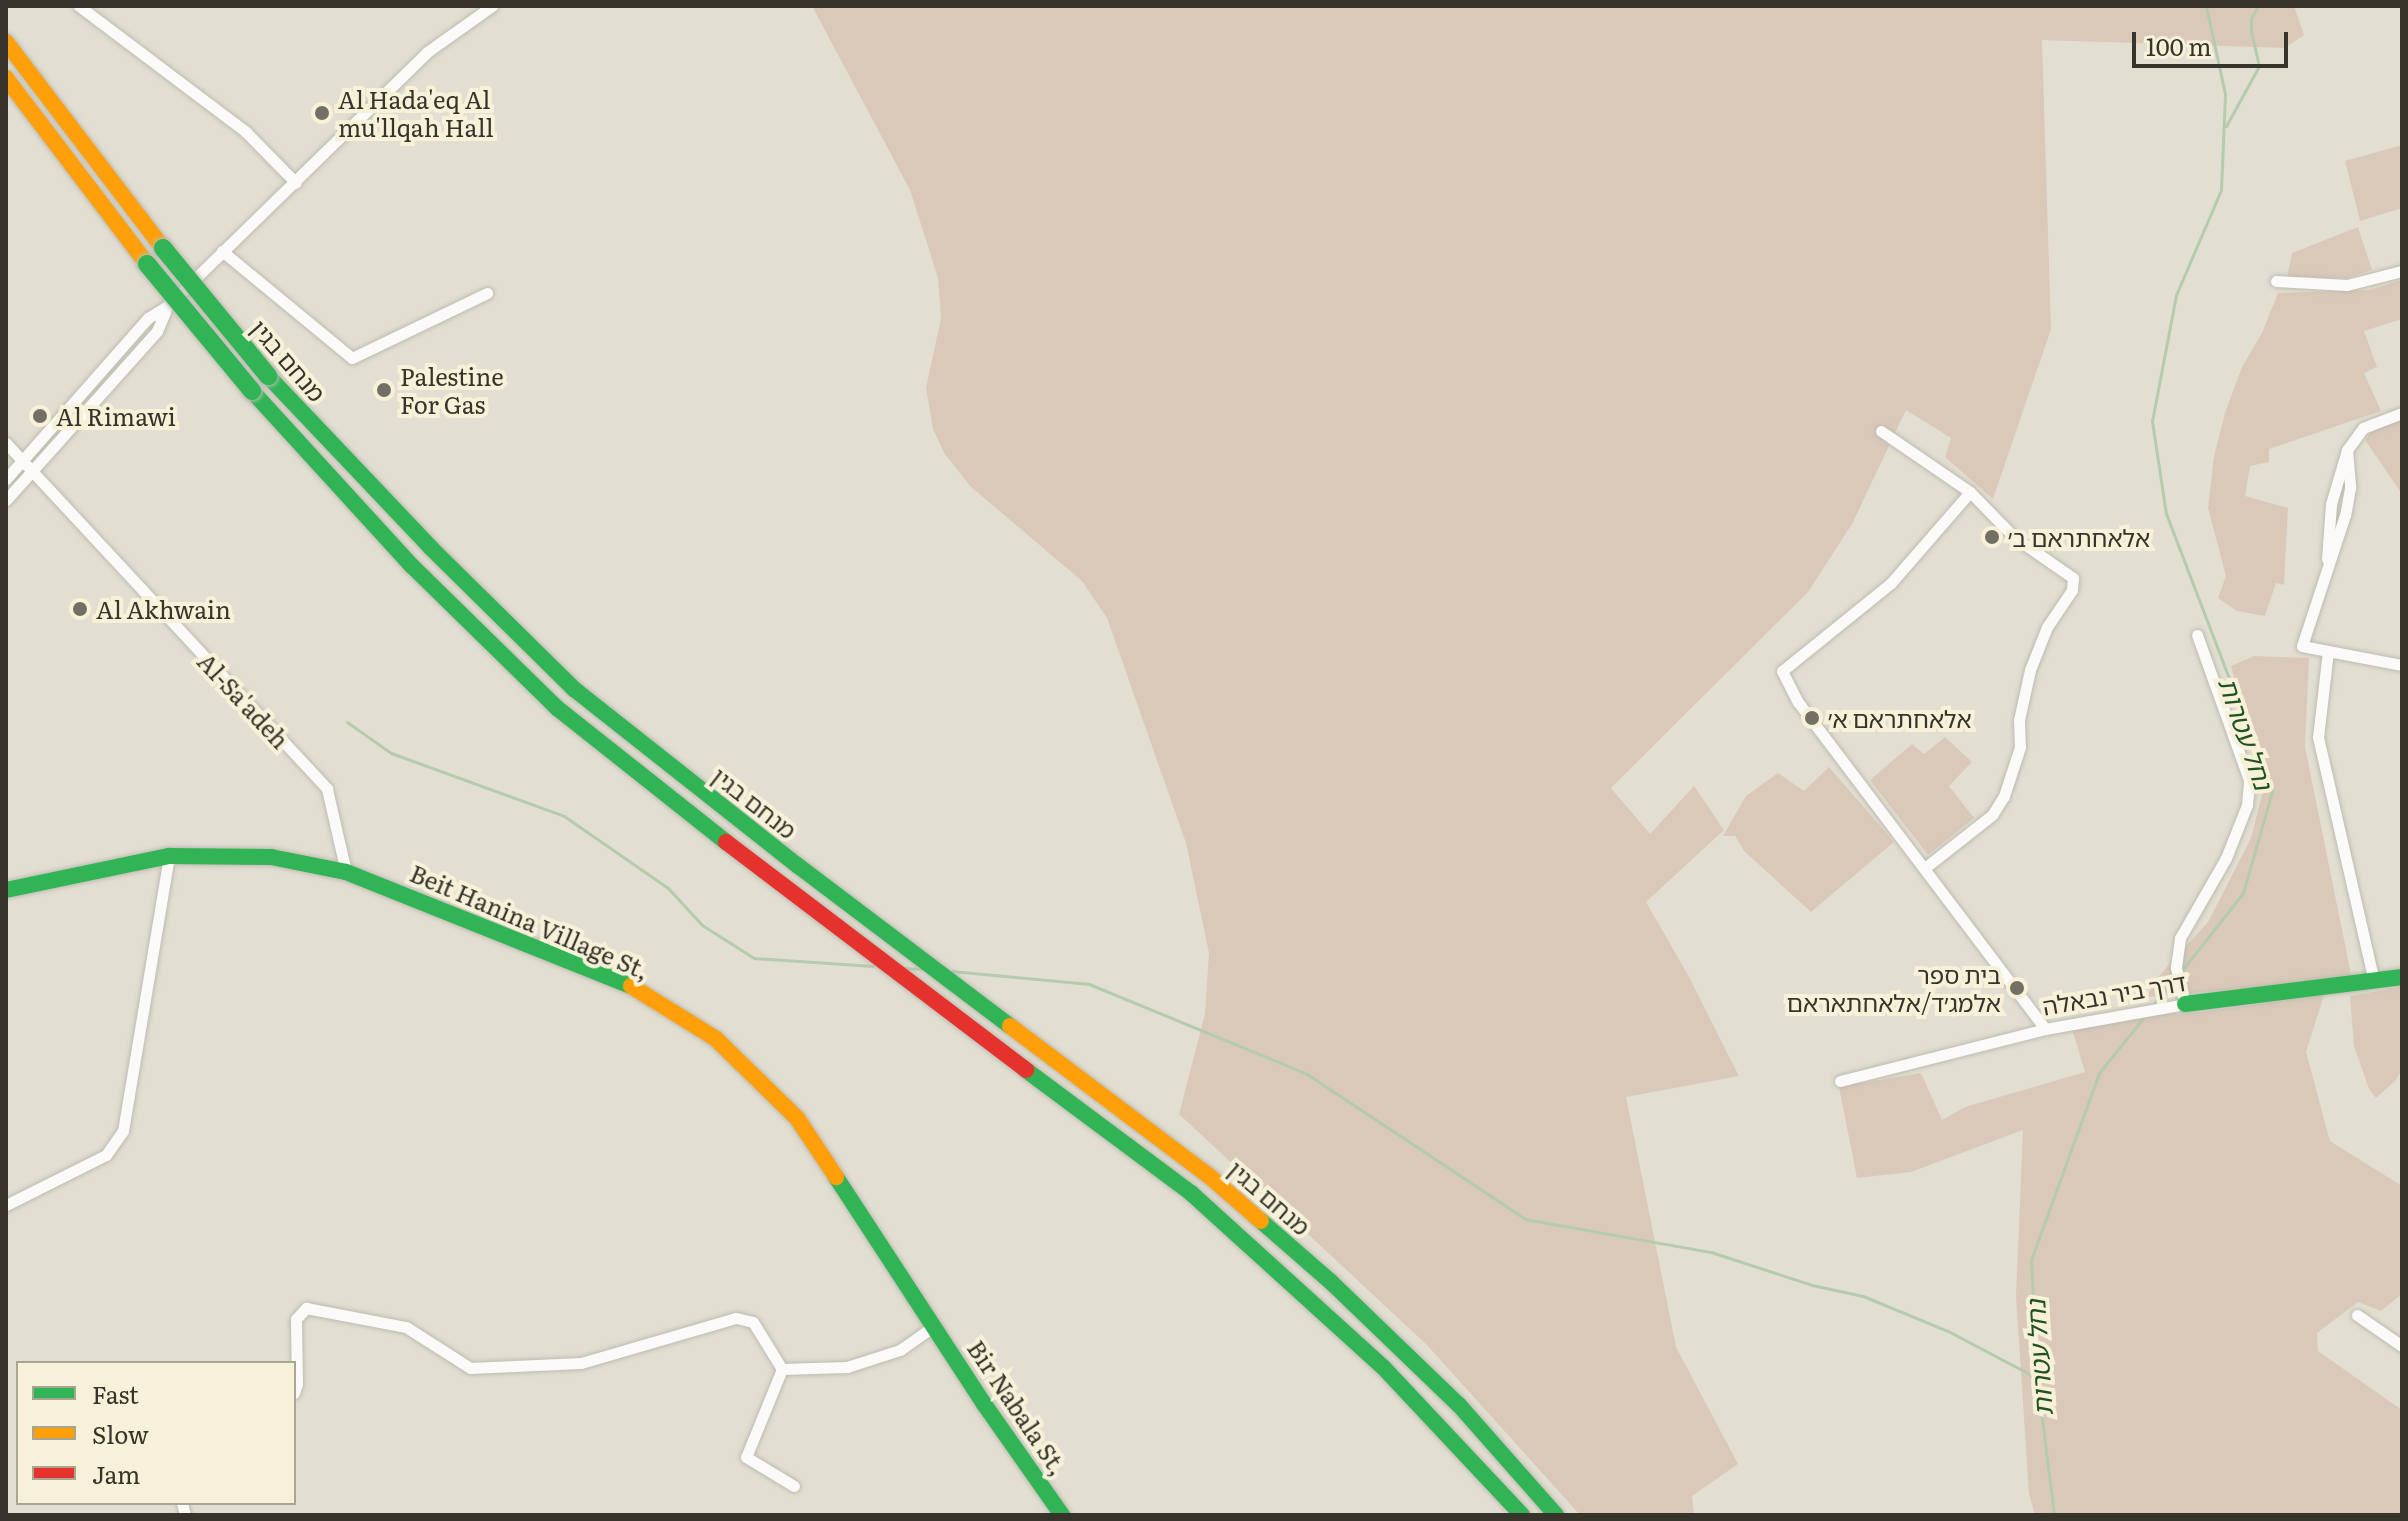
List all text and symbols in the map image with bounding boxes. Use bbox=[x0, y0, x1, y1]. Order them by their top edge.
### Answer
scale bar bbox=[2136, 16, 2292, 66]
text: 100 m bbox=[2146, 28, 2212, 63]
place label: Al Hada'eq Al mu'llqah Hall bbox=[338, 85, 494, 141]
marker: Al Hada'eq Al mu'llqah Hall bbox=[313, 104, 331, 122]
street label: מנחם בגין bbox=[246, 313, 332, 407]
place label: Palestine For Gas bbox=[400, 362, 504, 418]
marker: Palestine For Gas bbox=[375, 381, 393, 399]
place label: Al Rimawi bbox=[56, 402, 176, 430]
marker: Al Rimawi bbox=[31, 407, 49, 425]
place label: אלאחתראם ב׳ bbox=[2008, 523, 2150, 551]
marker: אלאחתראם ב׳ bbox=[1983, 528, 2001, 546]
place label: Al Akhwain bbox=[96, 595, 231, 623]
marker: Al Akhwain bbox=[71, 600, 89, 618]
street label: Al-Sa'adeh bbox=[192, 646, 296, 754]
water label: נחל עטרות bbox=[2213, 673, 2281, 793]
place label: אלאחתראם א׳ bbox=[1828, 704, 1972, 732]
marker: אלאחתראם א׳ bbox=[1803, 709, 1821, 727]
street label: מנחם בגין bbox=[707, 760, 803, 844]
street label: Beit Hanina Village St, bbox=[406, 858, 654, 984]
place label: בית ספר אלמג׳ד/אלאחתאראם bbox=[1787, 960, 2001, 1016]
street label: דרך ביר נבאלה bbox=[2040, 966, 2188, 1020]
marker: בית ספר אלמג׳ד/אלאחתאראם bbox=[2008, 979, 2026, 997]
street label: מנחם בגין bbox=[1223, 1154, 1317, 1240]
water label: נחל עטרות bbox=[2018, 1299, 2058, 1417]
street label: Bir Nabala St, bbox=[962, 1334, 1074, 1480]
legend bbox=[16, 1361, 296, 1505]
text: Fast bbox=[92, 1376, 139, 1411]
text: Slow bbox=[92, 1416, 149, 1451]
text: Jam bbox=[92, 1456, 140, 1491]

